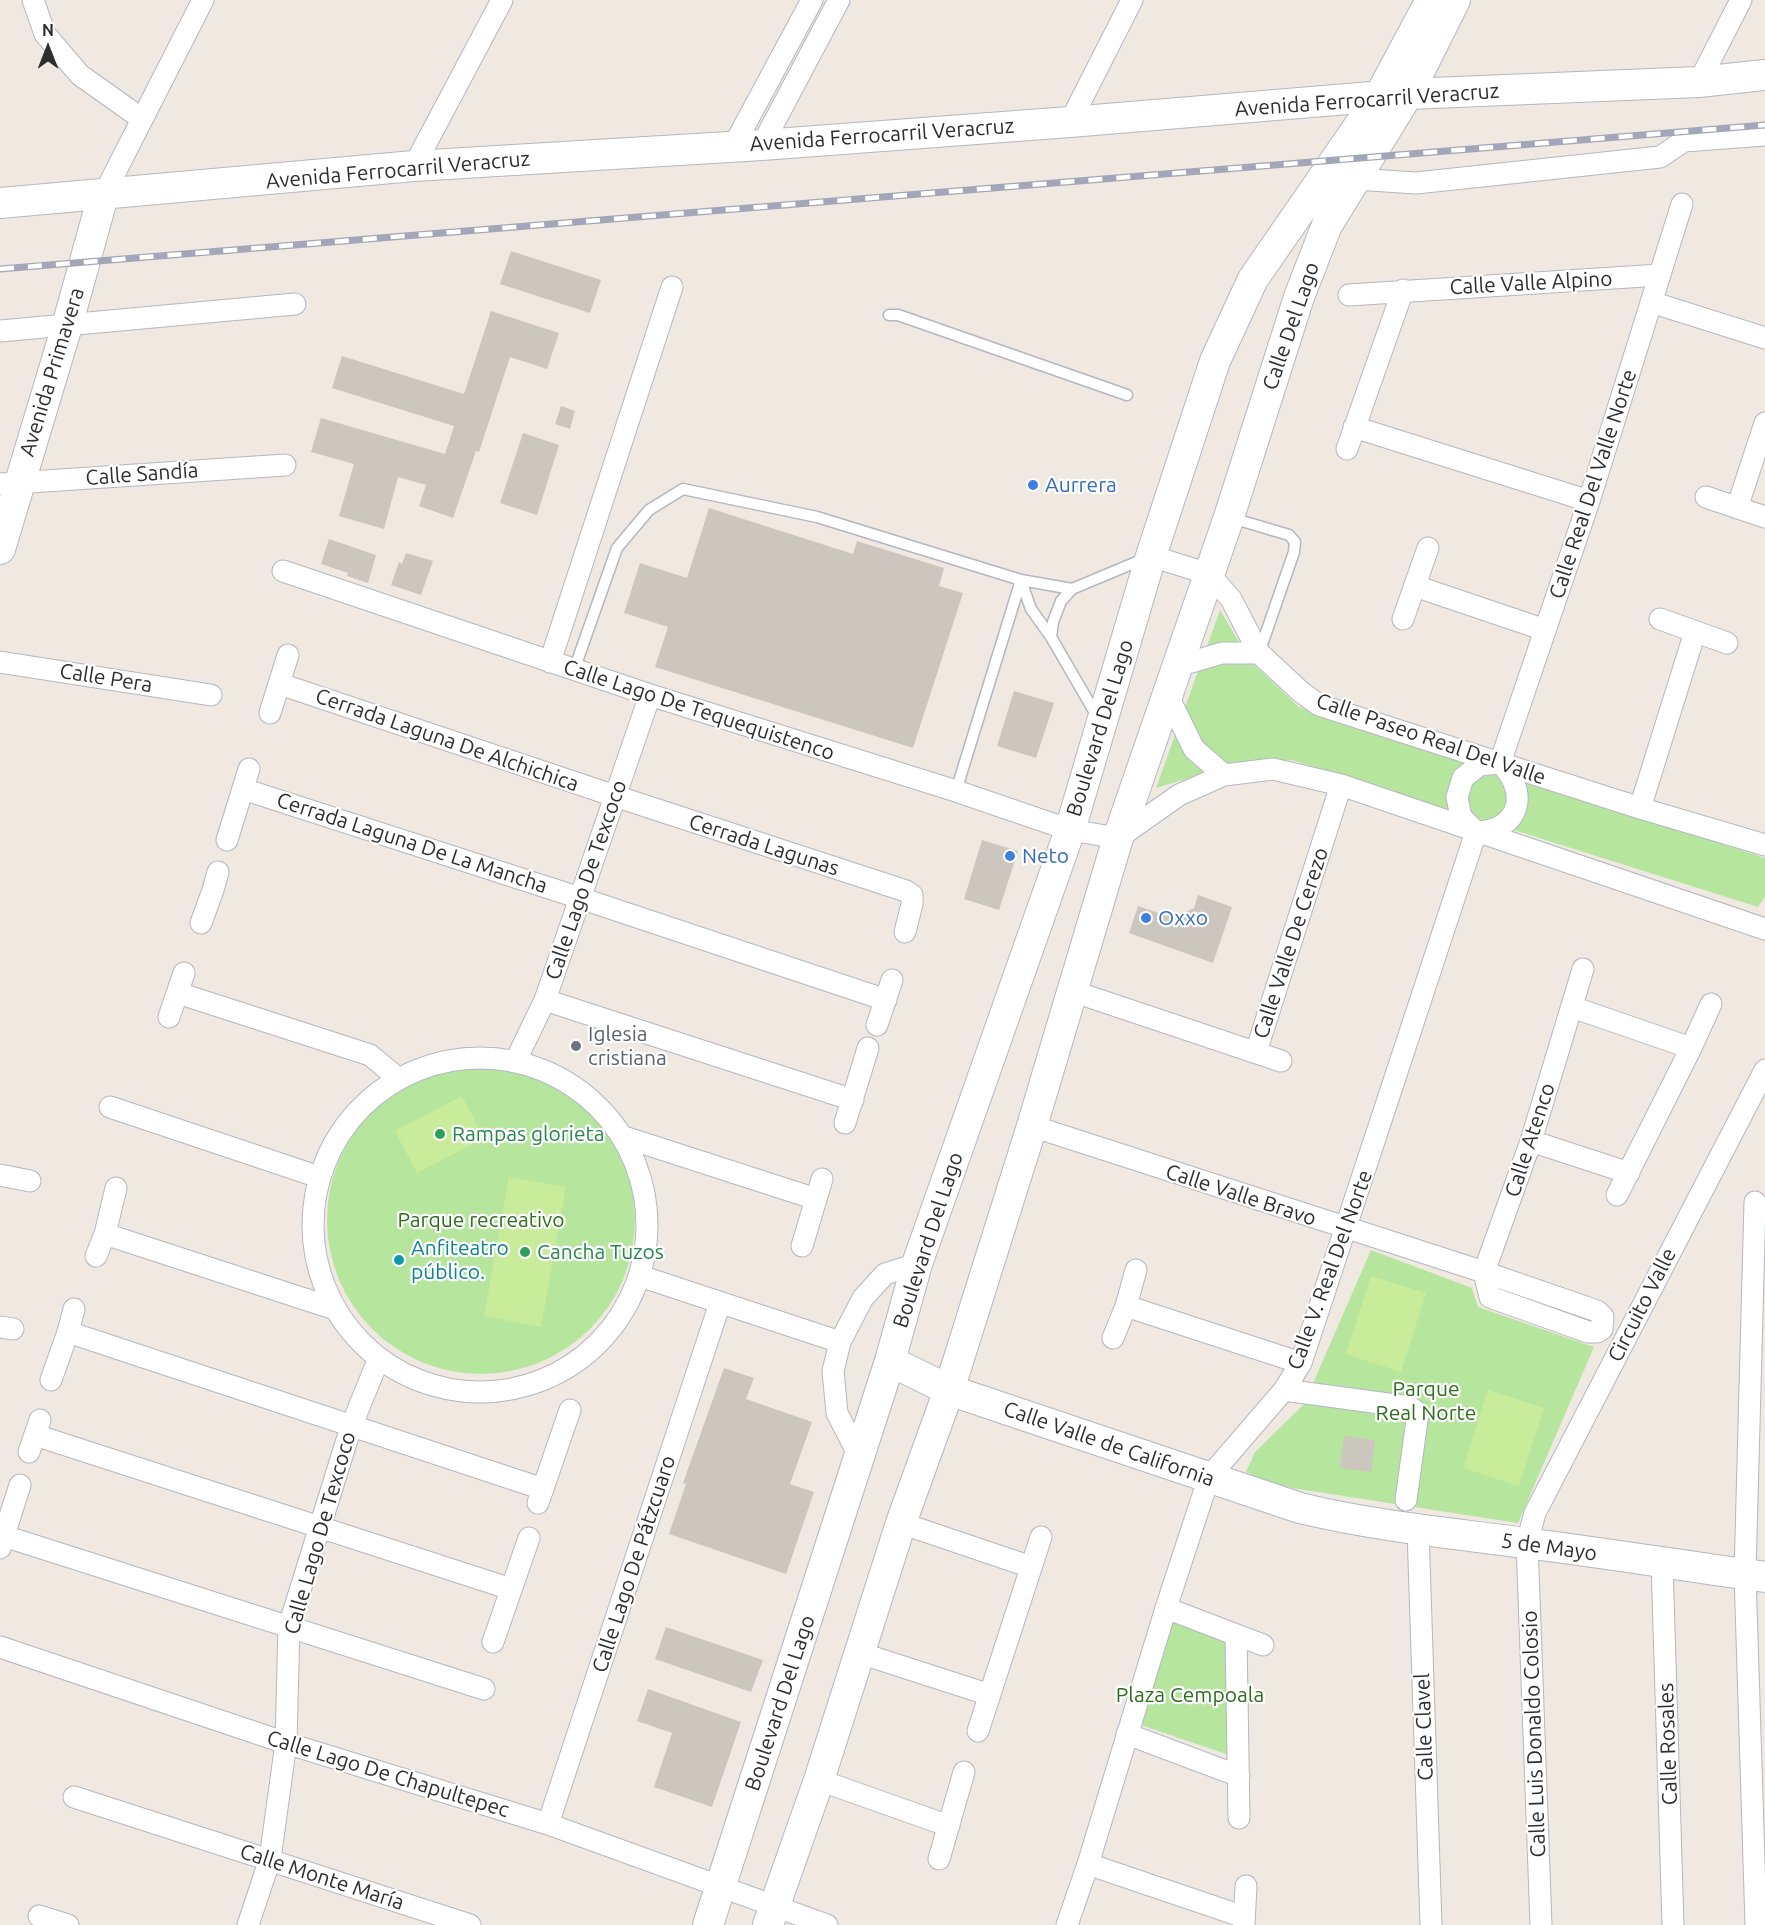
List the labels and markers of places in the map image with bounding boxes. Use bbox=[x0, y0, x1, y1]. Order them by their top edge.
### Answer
place label: Aurrera bbox=[1045, 472, 1117, 498]
marker: Aurrera bbox=[1026, 478, 1040, 492]
place label: Neto bbox=[1022, 843, 1069, 869]
marker: Neto bbox=[1003, 849, 1017, 863]
place label: Oxxo bbox=[1158, 905, 1208, 931]
marker: Oxxo bbox=[1139, 911, 1153, 925]
place label: Iglesia cristiana bbox=[588, 1021, 667, 1071]
marker: Iglesia cristiana bbox=[569, 1039, 583, 1053]
place label: Rampas glorieta bbox=[452, 1121, 604, 1147]
marker: Rampas glorieta bbox=[433, 1127, 447, 1141]
place label: Anfiteatro público. bbox=[411, 1235, 509, 1285]
place label: Cancha Tuzos bbox=[537, 1239, 664, 1265]
marker: Cancha Tuzos bbox=[518, 1245, 532, 1259]
marker: Anfiteatro público. bbox=[392, 1253, 406, 1267]

